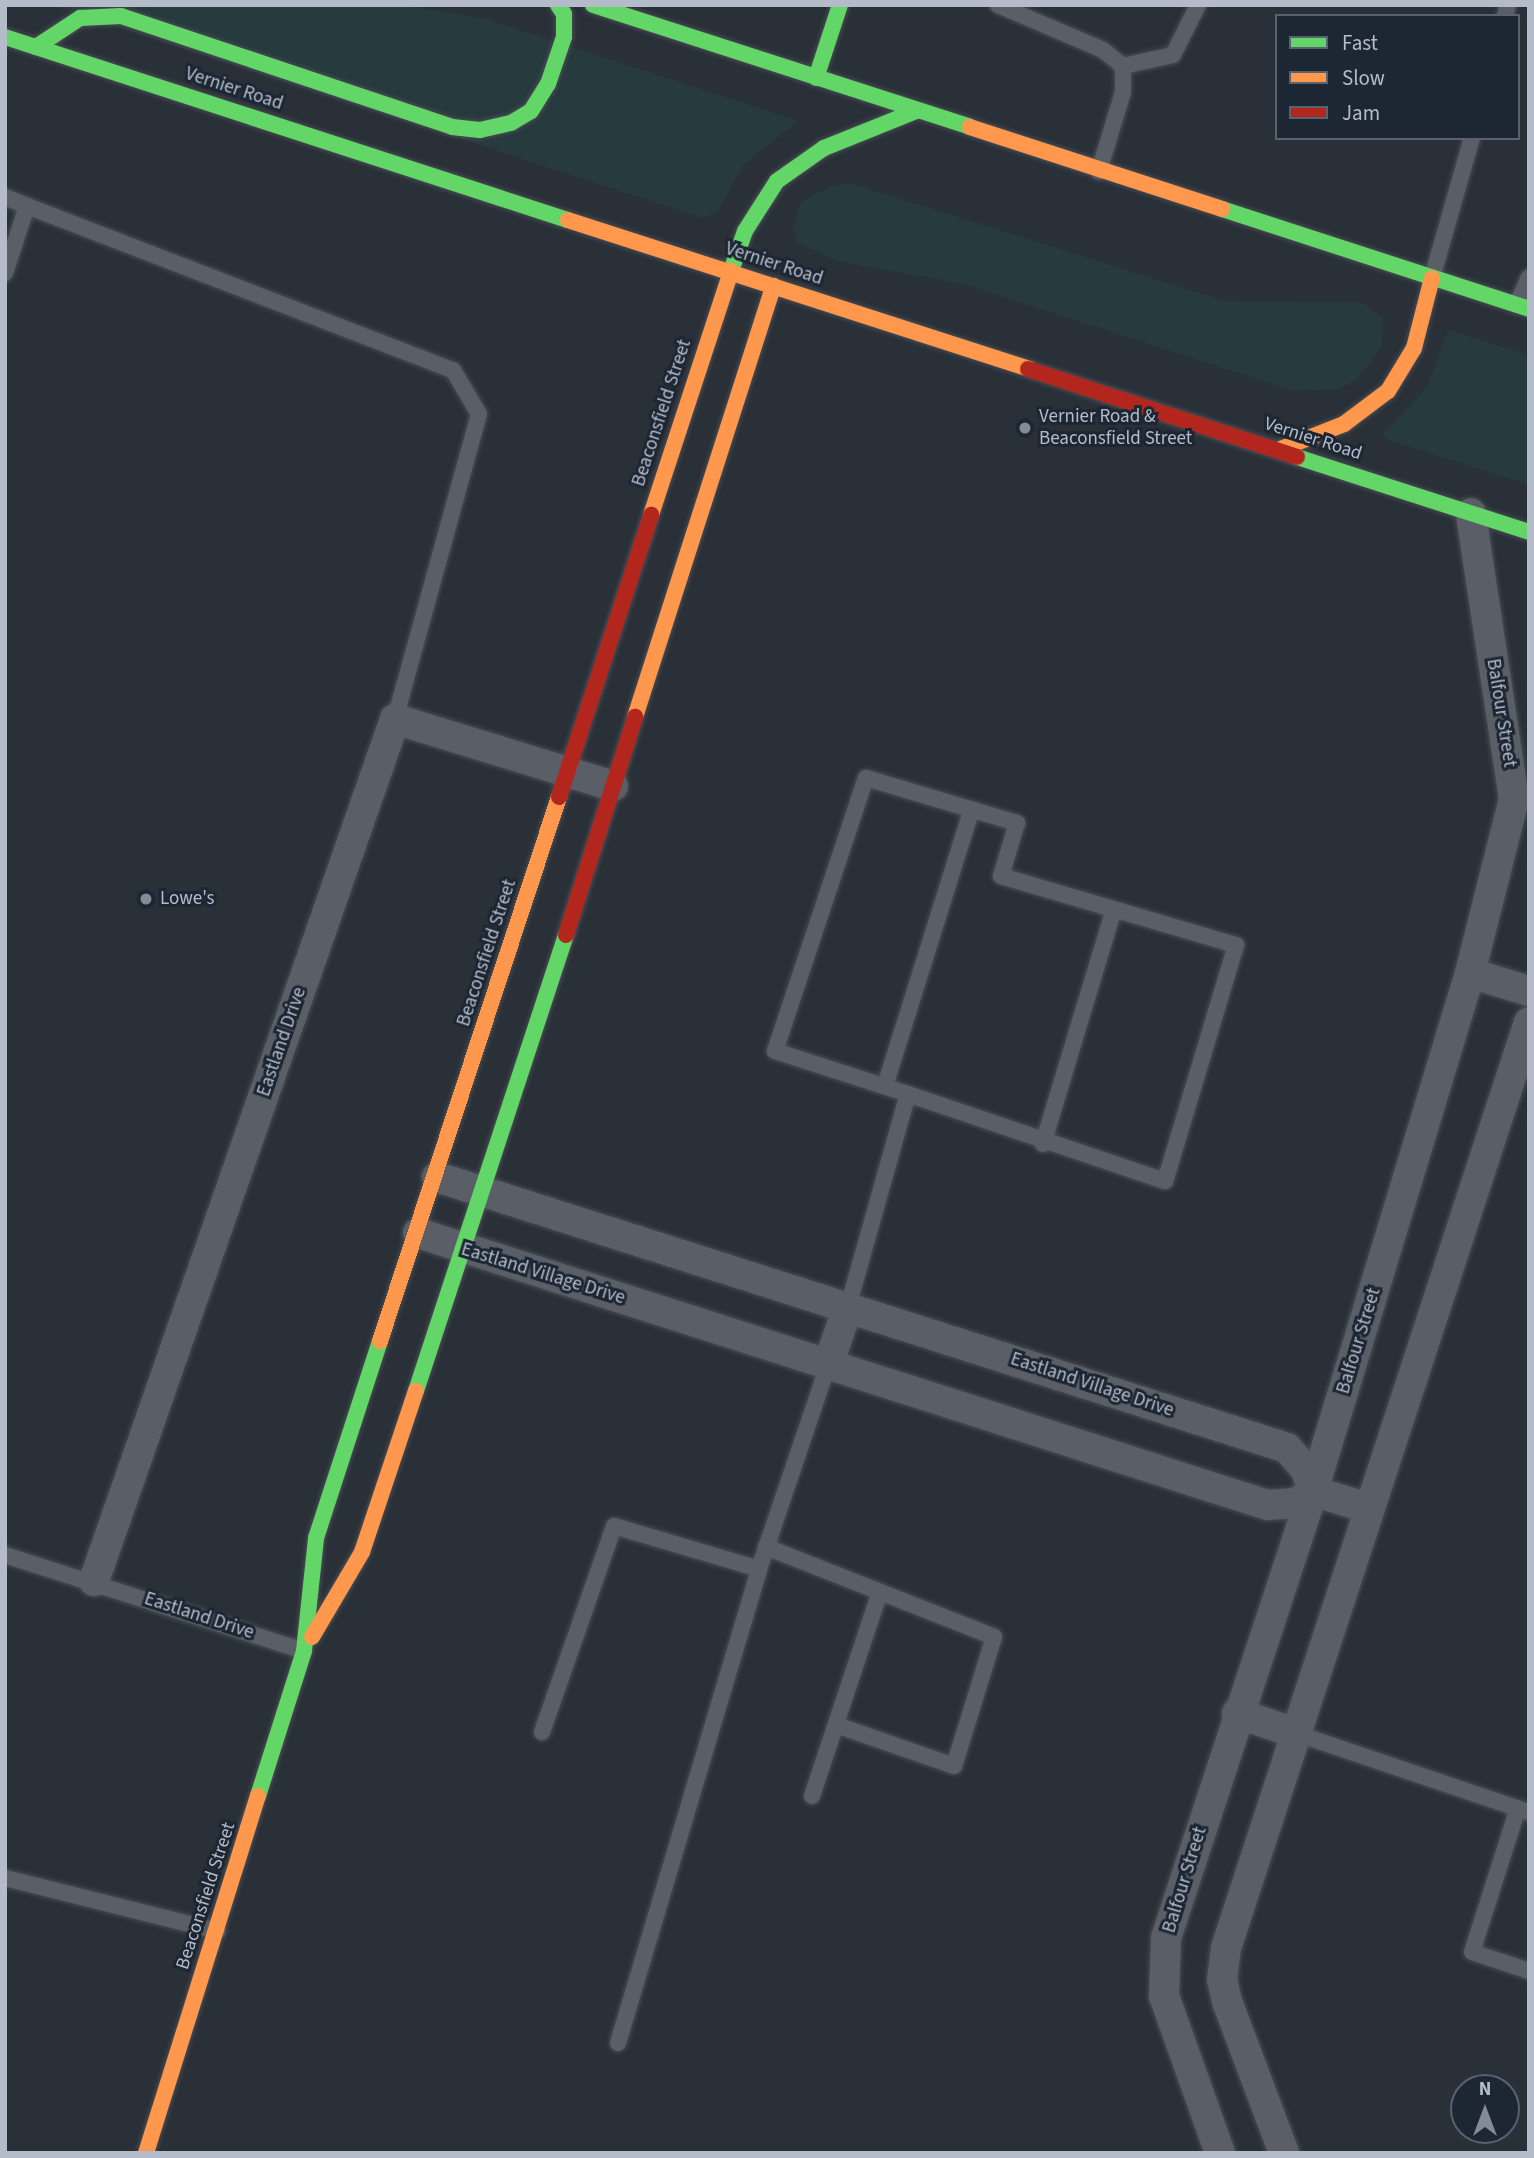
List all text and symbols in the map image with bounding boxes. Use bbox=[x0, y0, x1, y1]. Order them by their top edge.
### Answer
legend bbox=[1275, 14, 1520, 140]
text: Fast bbox=[1342, 28, 1378, 58]
street label: Vernier Road bbox=[182, 63, 286, 115]
text: Slow bbox=[1342, 63, 1385, 93]
text: Jam bbox=[1342, 98, 1380, 128]
street label: Vernier Road bbox=[722, 238, 826, 290]
street label: Beaconsfield Street bbox=[627, 337, 697, 489]
place label: Vernier Road & Beaconsfield Street bbox=[1039, 406, 1192, 450]
street label: Vernier Road bbox=[1261, 413, 1365, 465]
marker: Vernier Road & Beaconsfield Street bbox=[1017, 420, 1033, 436]
street label: Balfour Street bbox=[1481, 657, 1521, 769]
street label: Beaconsfield Street bbox=[452, 877, 522, 1029]
place label: Lowe's bbox=[160, 888, 215, 910]
marker: Lowe's bbox=[138, 891, 154, 907]
street label: Eastland Drive bbox=[253, 984, 311, 1100]
street label: Eastland Village Drive bbox=[458, 1238, 628, 1310]
street label: Balfour Street bbox=[1332, 1285, 1386, 1397]
street label: Eastland Village Drive bbox=[1008, 1348, 1176, 1422]
street label: Eastland Drive bbox=[141, 1588, 257, 1644]
street label: Beaconsfield Street bbox=[171, 1820, 241, 1972]
street label: Balfour Street bbox=[1158, 1824, 1212, 1936]
north arrow bbox=[1450, 2074, 1520, 2144]
text: N bbox=[1479, 2076, 1491, 2103]

